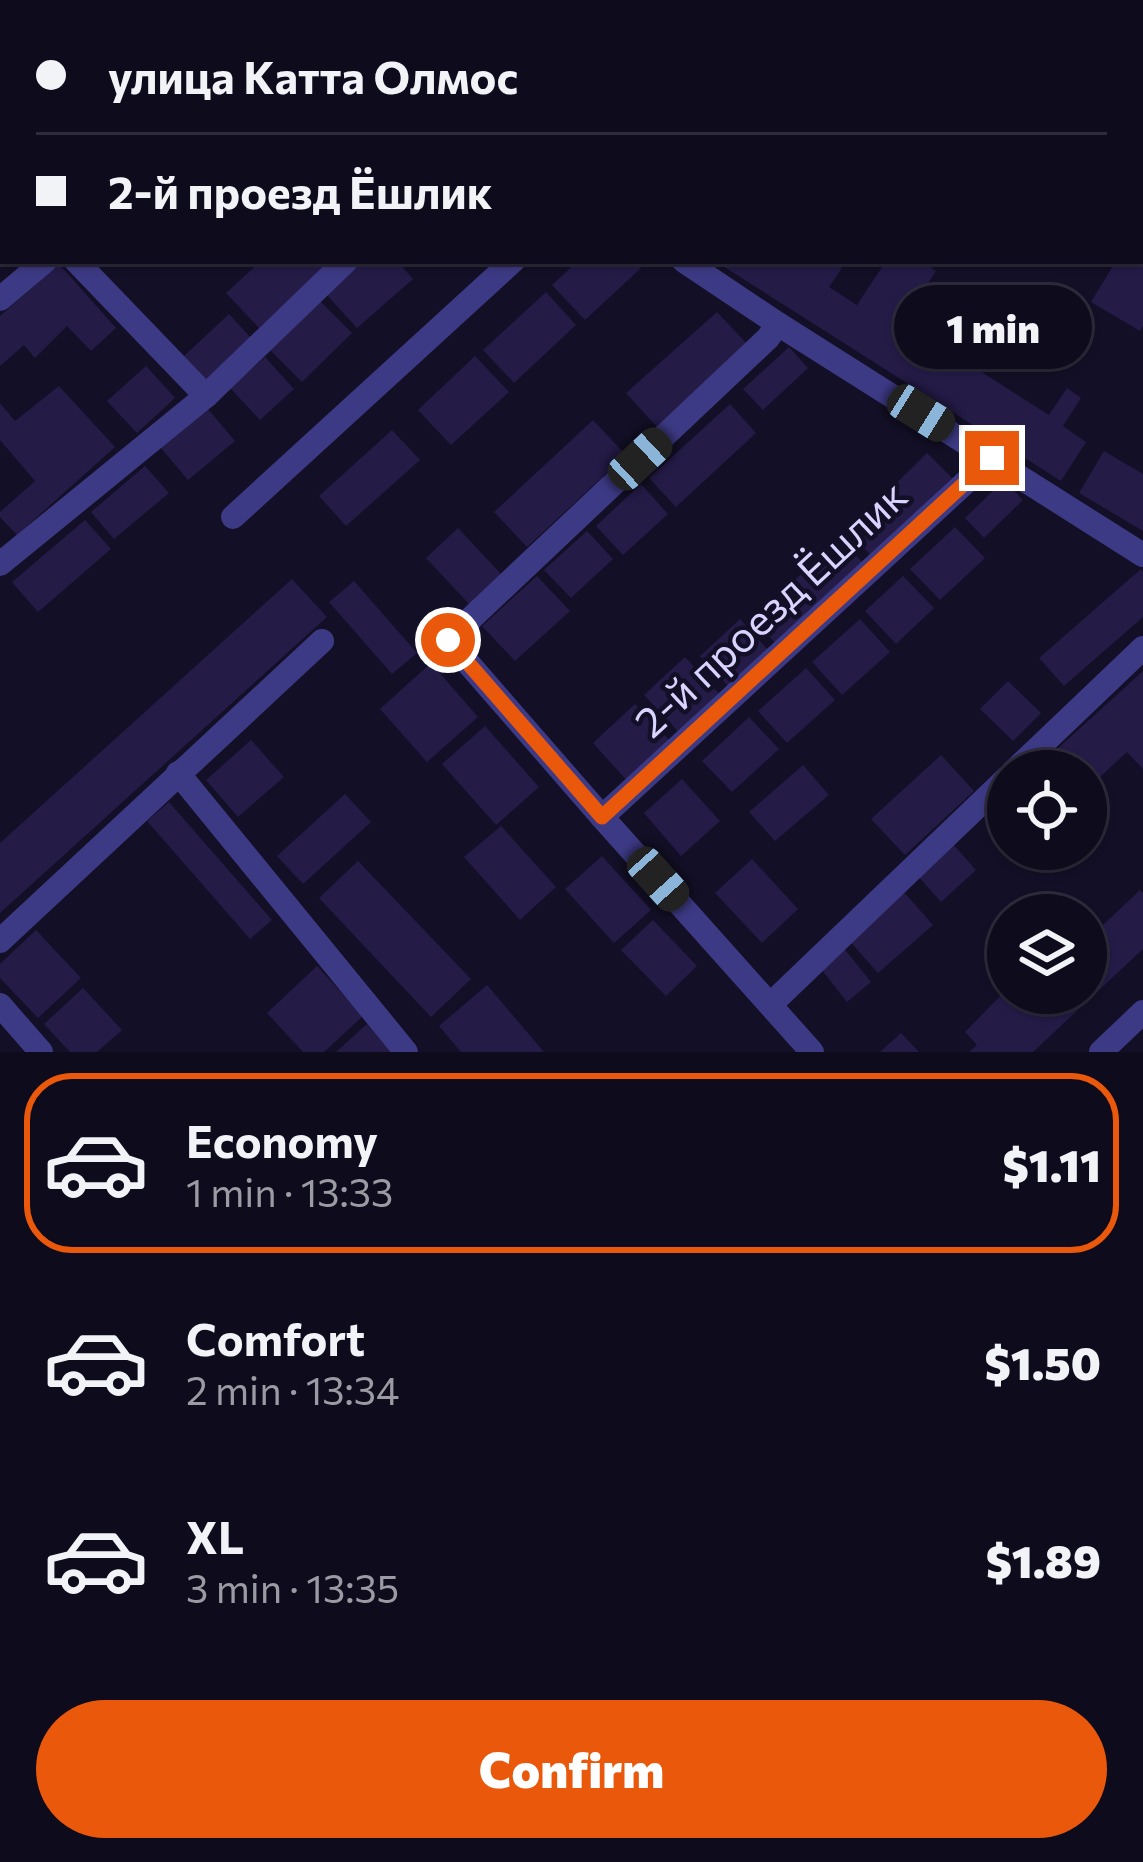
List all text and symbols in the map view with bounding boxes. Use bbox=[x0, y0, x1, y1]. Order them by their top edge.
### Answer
text: улица Катта Олмос bbox=[108, 48, 518, 103]
text: 2-й проезд Ёшлик bbox=[108, 163, 492, 218]
callout: 1 min bbox=[893, 284, 1091, 368]
text: 1 min bbox=[946, 303, 1040, 351]
car bbox=[881, 379, 961, 447]
car bbox=[601, 421, 679, 497]
route end bbox=[965, 431, 1019, 485]
street label: 2-й проезд Ёшлик bbox=[623, 468, 916, 747]
route start bbox=[421, 613, 475, 667]
map controls bbox=[987, 750, 1107, 1014]
button: locate bbox=[987, 750, 1107, 870]
car bbox=[621, 840, 695, 918]
button: layers bbox=[987, 894, 1107, 1014]
icon: car bbox=[42, 1109, 150, 1217]
text: Economy bbox=[186, 1112, 378, 1167]
text: $1.11 bbox=[1002, 1136, 1101, 1191]
text: 1 min · 13:33 bbox=[186, 1167, 393, 1215]
icon: car bbox=[42, 1307, 150, 1415]
text: Comfort bbox=[186, 1310, 365, 1365]
text: $1.50 bbox=[985, 1334, 1101, 1389]
text: 2 min · 13:34 bbox=[186, 1365, 399, 1413]
icon: car bbox=[42, 1505, 150, 1613]
text: XL bbox=[186, 1508, 244, 1563]
text: $1.89 bbox=[986, 1532, 1101, 1587]
text: 3 min · 13:35 bbox=[186, 1563, 399, 1611]
button: Confirm bbox=[36, 1700, 1107, 1838]

